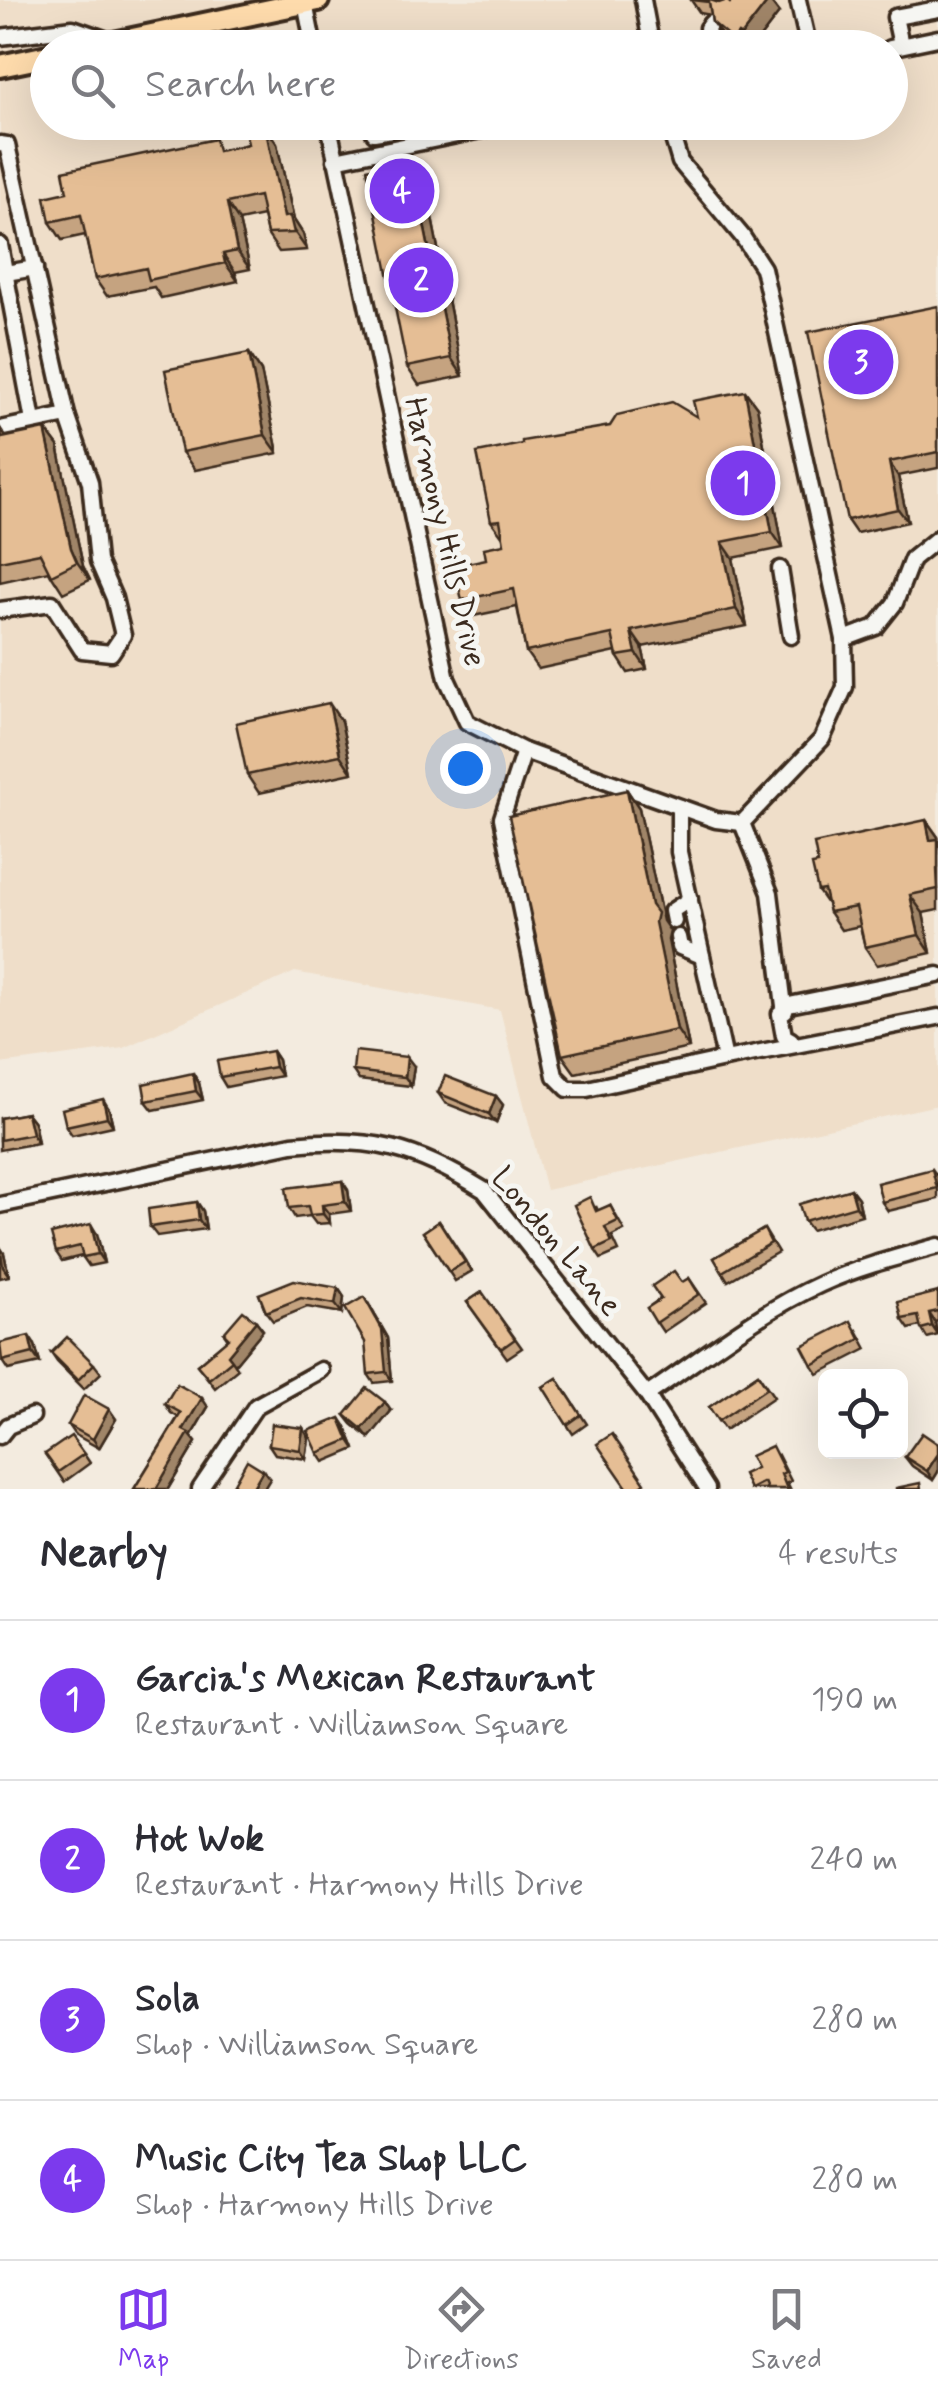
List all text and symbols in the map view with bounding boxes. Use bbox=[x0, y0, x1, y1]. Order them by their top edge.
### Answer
search box bbox=[30, 30, 908, 140]
icon: search bbox=[65, 58, 120, 113]
text: Search here bbox=[145, 61, 336, 110]
pin: 4 bbox=[370, 154, 434, 228]
pin: 2 bbox=[388, 242, 454, 318]
pin: 3 bbox=[828, 324, 894, 400]
street label: Harmony Hills Drive bbox=[393, 393, 495, 671]
pin: 1 bbox=[710, 446, 776, 520]
your location bbox=[440, 743, 491, 794]
street label: London Lane bbox=[481, 1158, 631, 1326]
map controls bbox=[818, 1369, 908, 1459]
button: locate bbox=[818, 1369, 908, 1459]
text: Nearby bbox=[40, 1527, 168, 1582]
text: 4 results bbox=[778, 1533, 898, 1575]
text: Garcia's Mexican Restaurant bbox=[135, 1655, 595, 1704]
text: 1 bbox=[65, 1679, 80, 1721]
text: 190 m bbox=[811, 1679, 898, 1721]
text: Restaurant · Williamson Square bbox=[135, 1704, 568, 1746]
text: Hot Wok bbox=[135, 1815, 264, 1864]
text: 2 bbox=[65, 1839, 80, 1881]
text: 240 m bbox=[810, 1839, 898, 1881]
text: Restaurant · Harmony Hills Drive bbox=[135, 1864, 584, 1906]
text: Sola bbox=[135, 1975, 200, 2024]
text: 3 bbox=[65, 1999, 80, 2041]
text: 280 m bbox=[811, 1999, 898, 2041]
text: Shop · Williamson Square bbox=[135, 2024, 478, 2066]
text: Music City Tea Shop LLC bbox=[135, 2135, 527, 2184]
text: 4 bbox=[63, 2159, 82, 2201]
text: 280 m bbox=[811, 2159, 898, 2201]
text: Shop · Harmony Hills Drive bbox=[135, 2184, 494, 2226]
tab: Map bbox=[116, 2282, 171, 2379]
tab: Directions bbox=[404, 2282, 519, 2379]
tab: Saved bbox=[751, 2282, 822, 2379]

